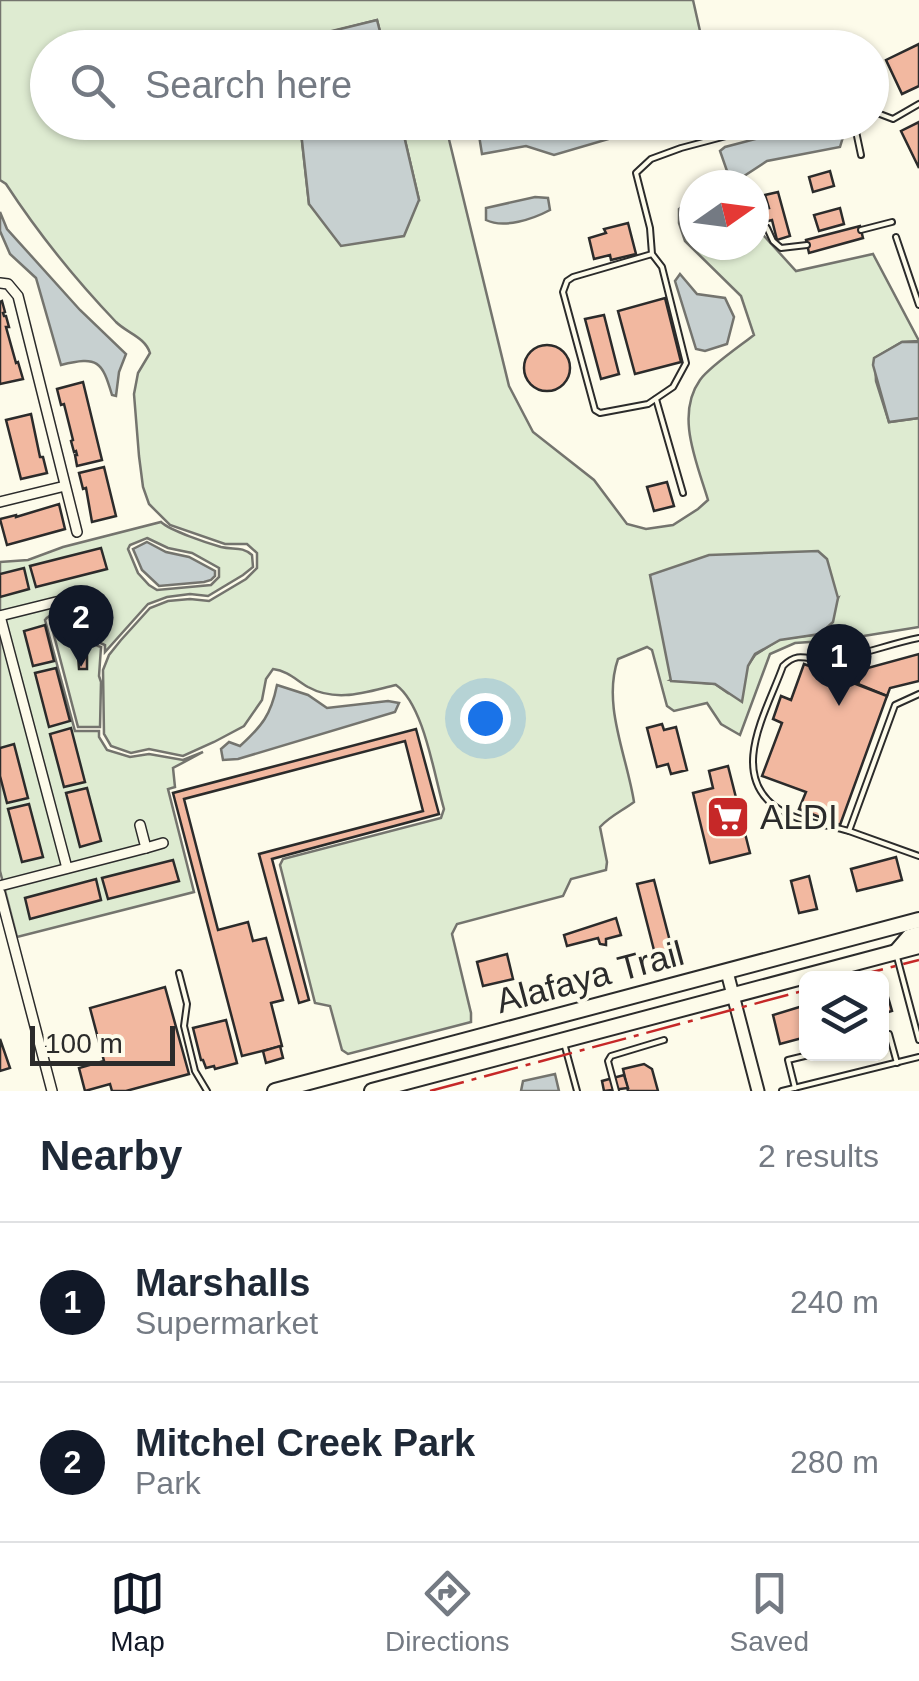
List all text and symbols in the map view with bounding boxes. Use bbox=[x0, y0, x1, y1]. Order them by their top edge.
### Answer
search box bbox=[30, 30, 889, 140]
icon: search bbox=[65, 58, 120, 113]
text: Search here bbox=[145, 64, 352, 106]
north arrow bbox=[679, 170, 769, 260]
pin: 2 bbox=[48, 584, 114, 667]
pin: 1 bbox=[806, 624, 872, 706]
your location bbox=[460, 693, 511, 744]
supermarket icon: ALDI bbox=[705, 794, 751, 840]
place label: ALDI bbox=[760, 797, 838, 836]
street label: Alafaya Trail bbox=[492, 933, 688, 1020]
map controls bbox=[799, 971, 889, 1061]
button: layers bbox=[799, 971, 889, 1061]
scale bar bbox=[30, 1021, 175, 1066]
text: 100 m bbox=[45, 1028, 123, 1059]
text: Nearby bbox=[40, 1132, 182, 1179]
text: 2 results bbox=[758, 1138, 879, 1174]
text: Marshalls bbox=[135, 1262, 310, 1304]
text: 1 bbox=[64, 1284, 81, 1320]
text: 240 m bbox=[790, 1284, 879, 1320]
text: Supermarket bbox=[135, 1305, 318, 1341]
text: Mitchel Creek Park bbox=[135, 1422, 475, 1464]
text: 2 bbox=[64, 1444, 81, 1480]
text: 280 m bbox=[790, 1444, 879, 1480]
text: Park bbox=[135, 1465, 201, 1501]
tab: Map bbox=[110, 1566, 165, 1658]
tab: Directions bbox=[385, 1566, 510, 1658]
tab: Saved bbox=[730, 1566, 809, 1658]

